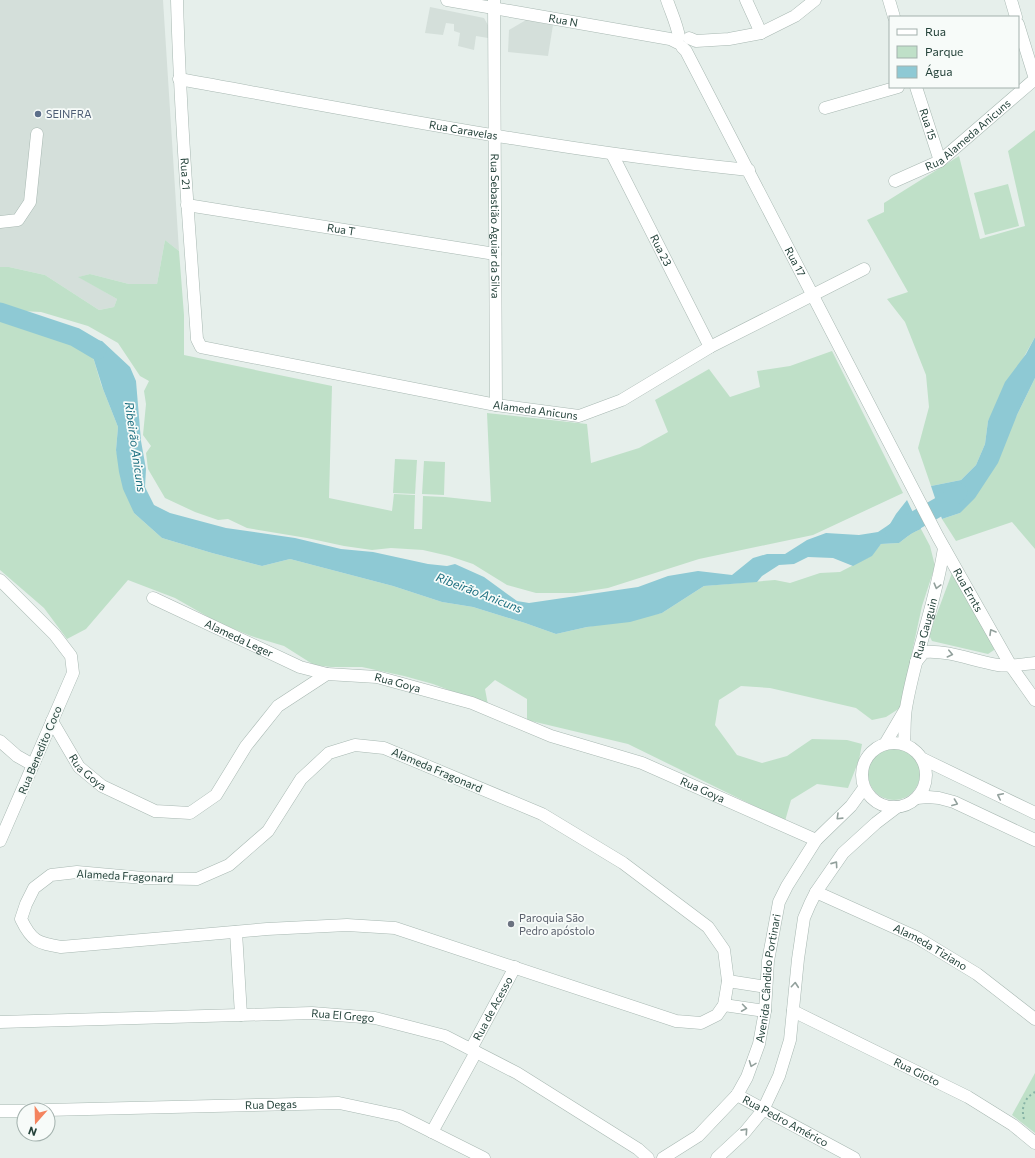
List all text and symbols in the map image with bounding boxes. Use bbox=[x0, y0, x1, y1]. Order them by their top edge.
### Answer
street label: Rua N bbox=[548, 11, 579, 29]
legend bbox=[889, 16, 1019, 88]
text: Rua bbox=[925, 24, 946, 38]
text: Parque bbox=[925, 44, 963, 58]
text: Água bbox=[925, 64, 953, 78]
street label: Rua Alameda Anicuns bbox=[923, 96, 1013, 173]
place label: SEINFRA bbox=[46, 107, 92, 120]
street label: Rua 15 bbox=[917, 107, 940, 141]
marker: SEINFRA bbox=[33, 109, 43, 119]
street label: Rua Caravelas bbox=[428, 117, 499, 142]
street label: Rua Sebastião Aguiar da Silva bbox=[489, 154, 502, 298]
street label: Rua 21 bbox=[178, 157, 193, 190]
street label: Rua T bbox=[326, 220, 356, 238]
street label: Rua 23 bbox=[648, 232, 675, 268]
street label: Rua 17 bbox=[783, 244, 809, 279]
street label: Alameda Anicuns bbox=[492, 398, 579, 422]
water label: Ribeirão Anicuns bbox=[123, 401, 149, 494]
street label: Rua Ernts bbox=[951, 566, 986, 614]
water label: Ribeirão Anicuns bbox=[434, 569, 525, 615]
one-way arrow bbox=[933, 582, 942, 589]
street label: Rua Gauguin bbox=[910, 596, 939, 660]
street label: Alameda Leger bbox=[203, 616, 276, 660]
one-way arrow bbox=[989, 629, 996, 636]
one-way arrow bbox=[946, 649, 953, 658]
street label: Rua Goya bbox=[373, 670, 422, 695]
street label: Rua Benedito Coco bbox=[15, 703, 64, 796]
street label: Alameda Fragonard bbox=[390, 745, 484, 794]
street label: Rua Goya bbox=[67, 751, 108, 793]
street label: Rua Goya bbox=[679, 774, 727, 805]
one-way arrow bbox=[996, 793, 1004, 801]
one-way arrow bbox=[951, 798, 958, 806]
one-way arrow bbox=[836, 812, 844, 820]
one-way arrow bbox=[830, 862, 837, 869]
street label: Alameda Fragonard bbox=[76, 866, 174, 885]
place label: Paroquia São Pedro apóstolo bbox=[519, 911, 595, 937]
street label: Avenida Cândido Portinari bbox=[752, 913, 783, 1044]
marker: Paroquia São Pedro apóstolo bbox=[506, 919, 516, 929]
street label: Alameda Tiziano bbox=[892, 921, 970, 973]
street label: Rua de Acesso bbox=[470, 974, 515, 1043]
one-way arrow bbox=[791, 982, 800, 988]
one-way arrow bbox=[741, 1003, 748, 1012]
street label: Rua El Grego bbox=[311, 1006, 375, 1024]
street label: Rua Gioto bbox=[892, 1055, 943, 1088]
one-way arrow bbox=[748, 1060, 756, 1067]
street label: Rua Pedro Américo bbox=[741, 1092, 831, 1149]
street label: Rua Degas bbox=[245, 1097, 297, 1111]
north arrow bbox=[16, 1102, 56, 1142]
text: N bbox=[26, 1124, 39, 1139]
one-way arrow bbox=[741, 1128, 748, 1136]

